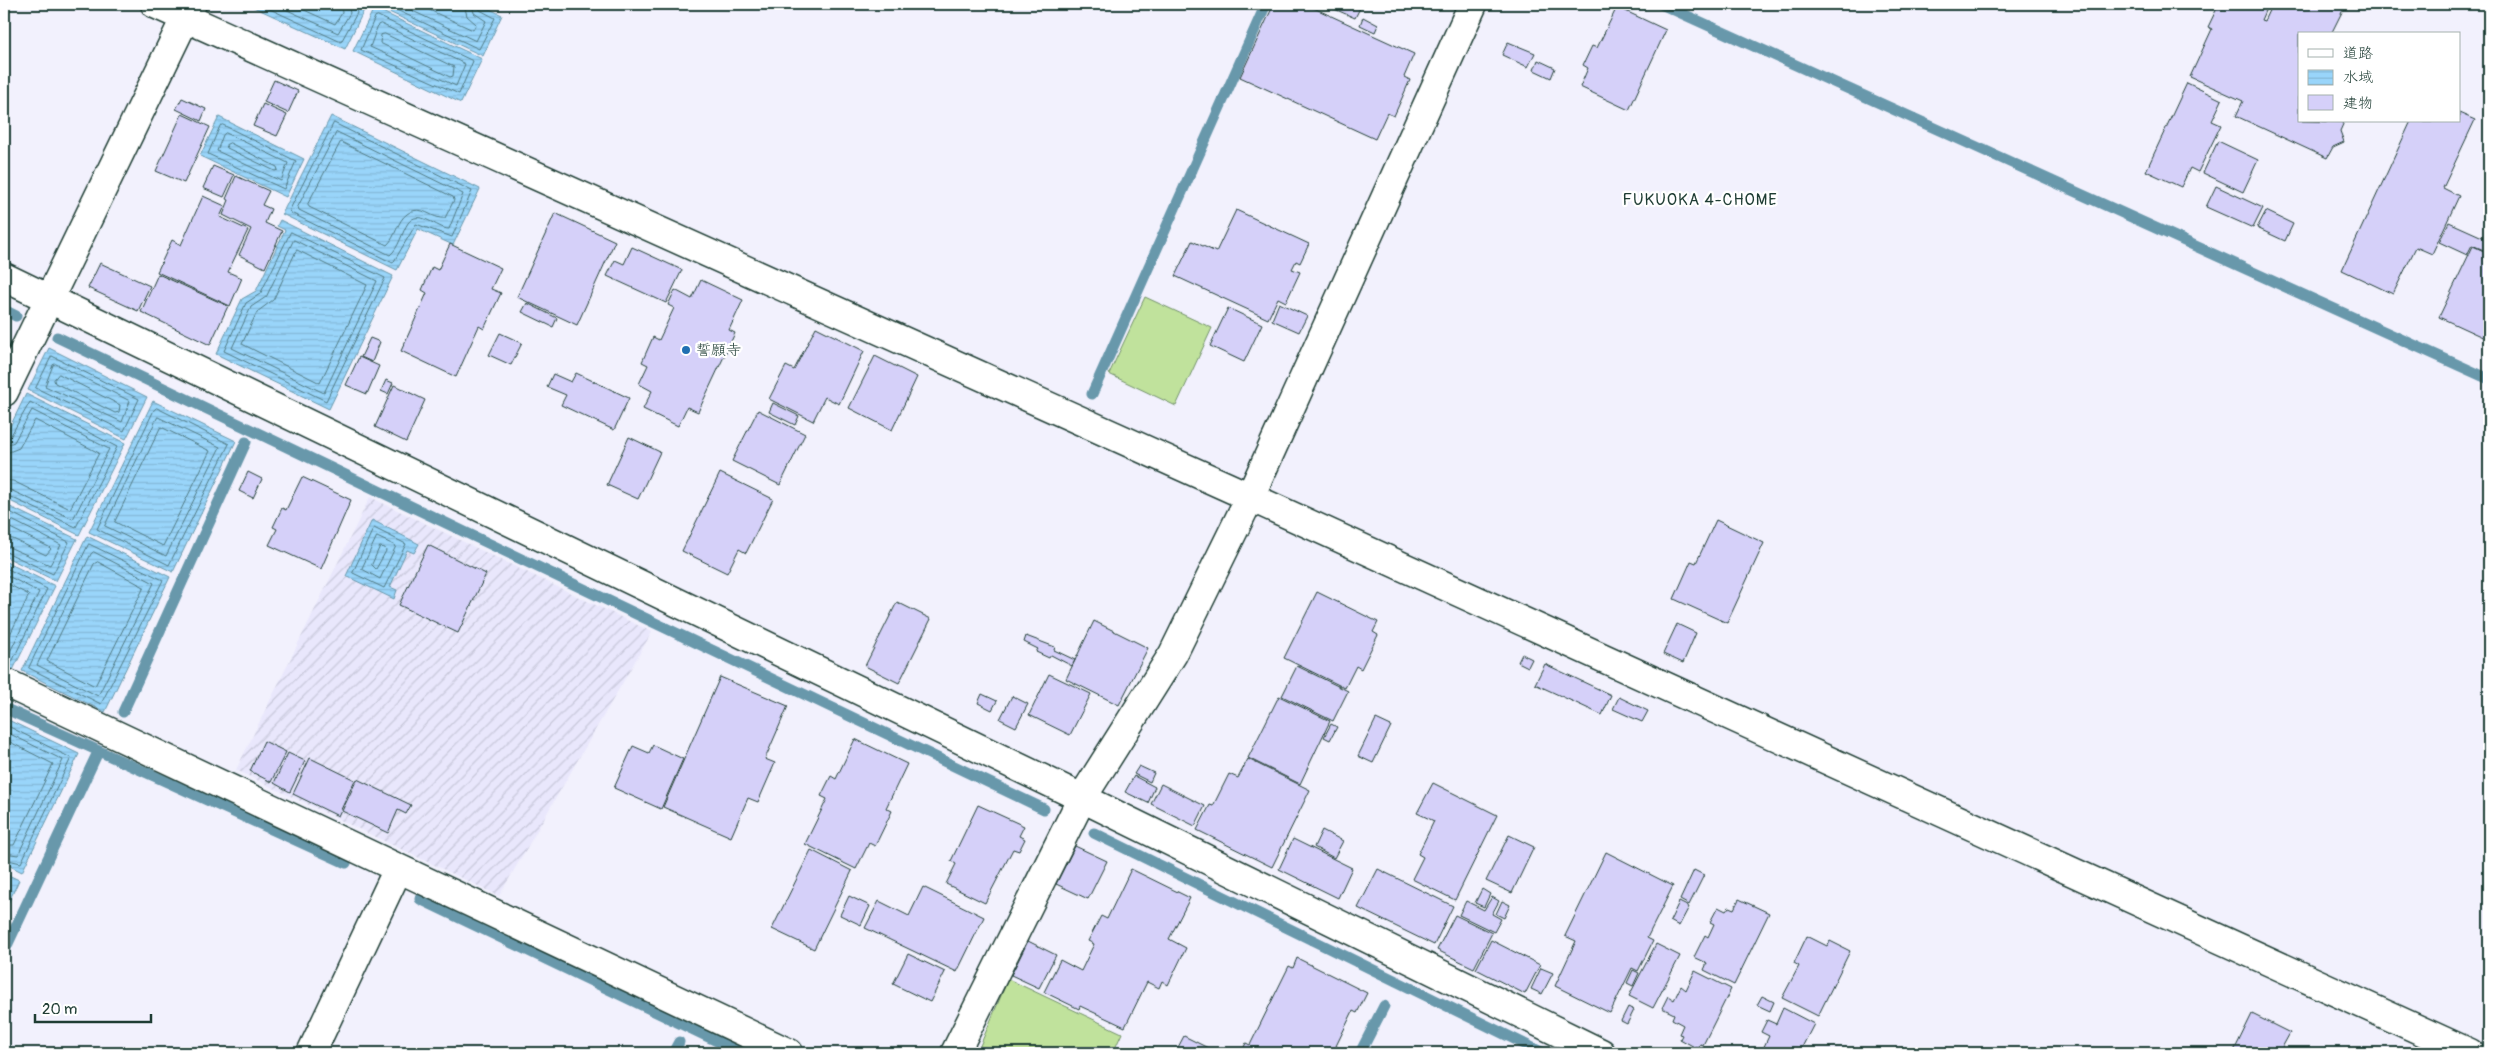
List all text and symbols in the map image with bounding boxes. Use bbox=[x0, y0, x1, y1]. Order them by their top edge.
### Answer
legend bbox=[2298, 32, 2460, 122]
text: 道路 bbox=[2343, 44, 2373, 63]
text: 水域 bbox=[2343, 68, 2373, 87]
text: 建物 bbox=[2343, 94, 2373, 113]
district label: FUKUOKA 4-CHOME bbox=[1622, 190, 1778, 210]
place label: 誓願寺 bbox=[696, 341, 741, 360]
marker: 誓願寺 bbox=[680, 344, 692, 356]
scale bar bbox=[35, 992, 151, 1024]
text: 20 m bbox=[42, 1000, 77, 1019]

